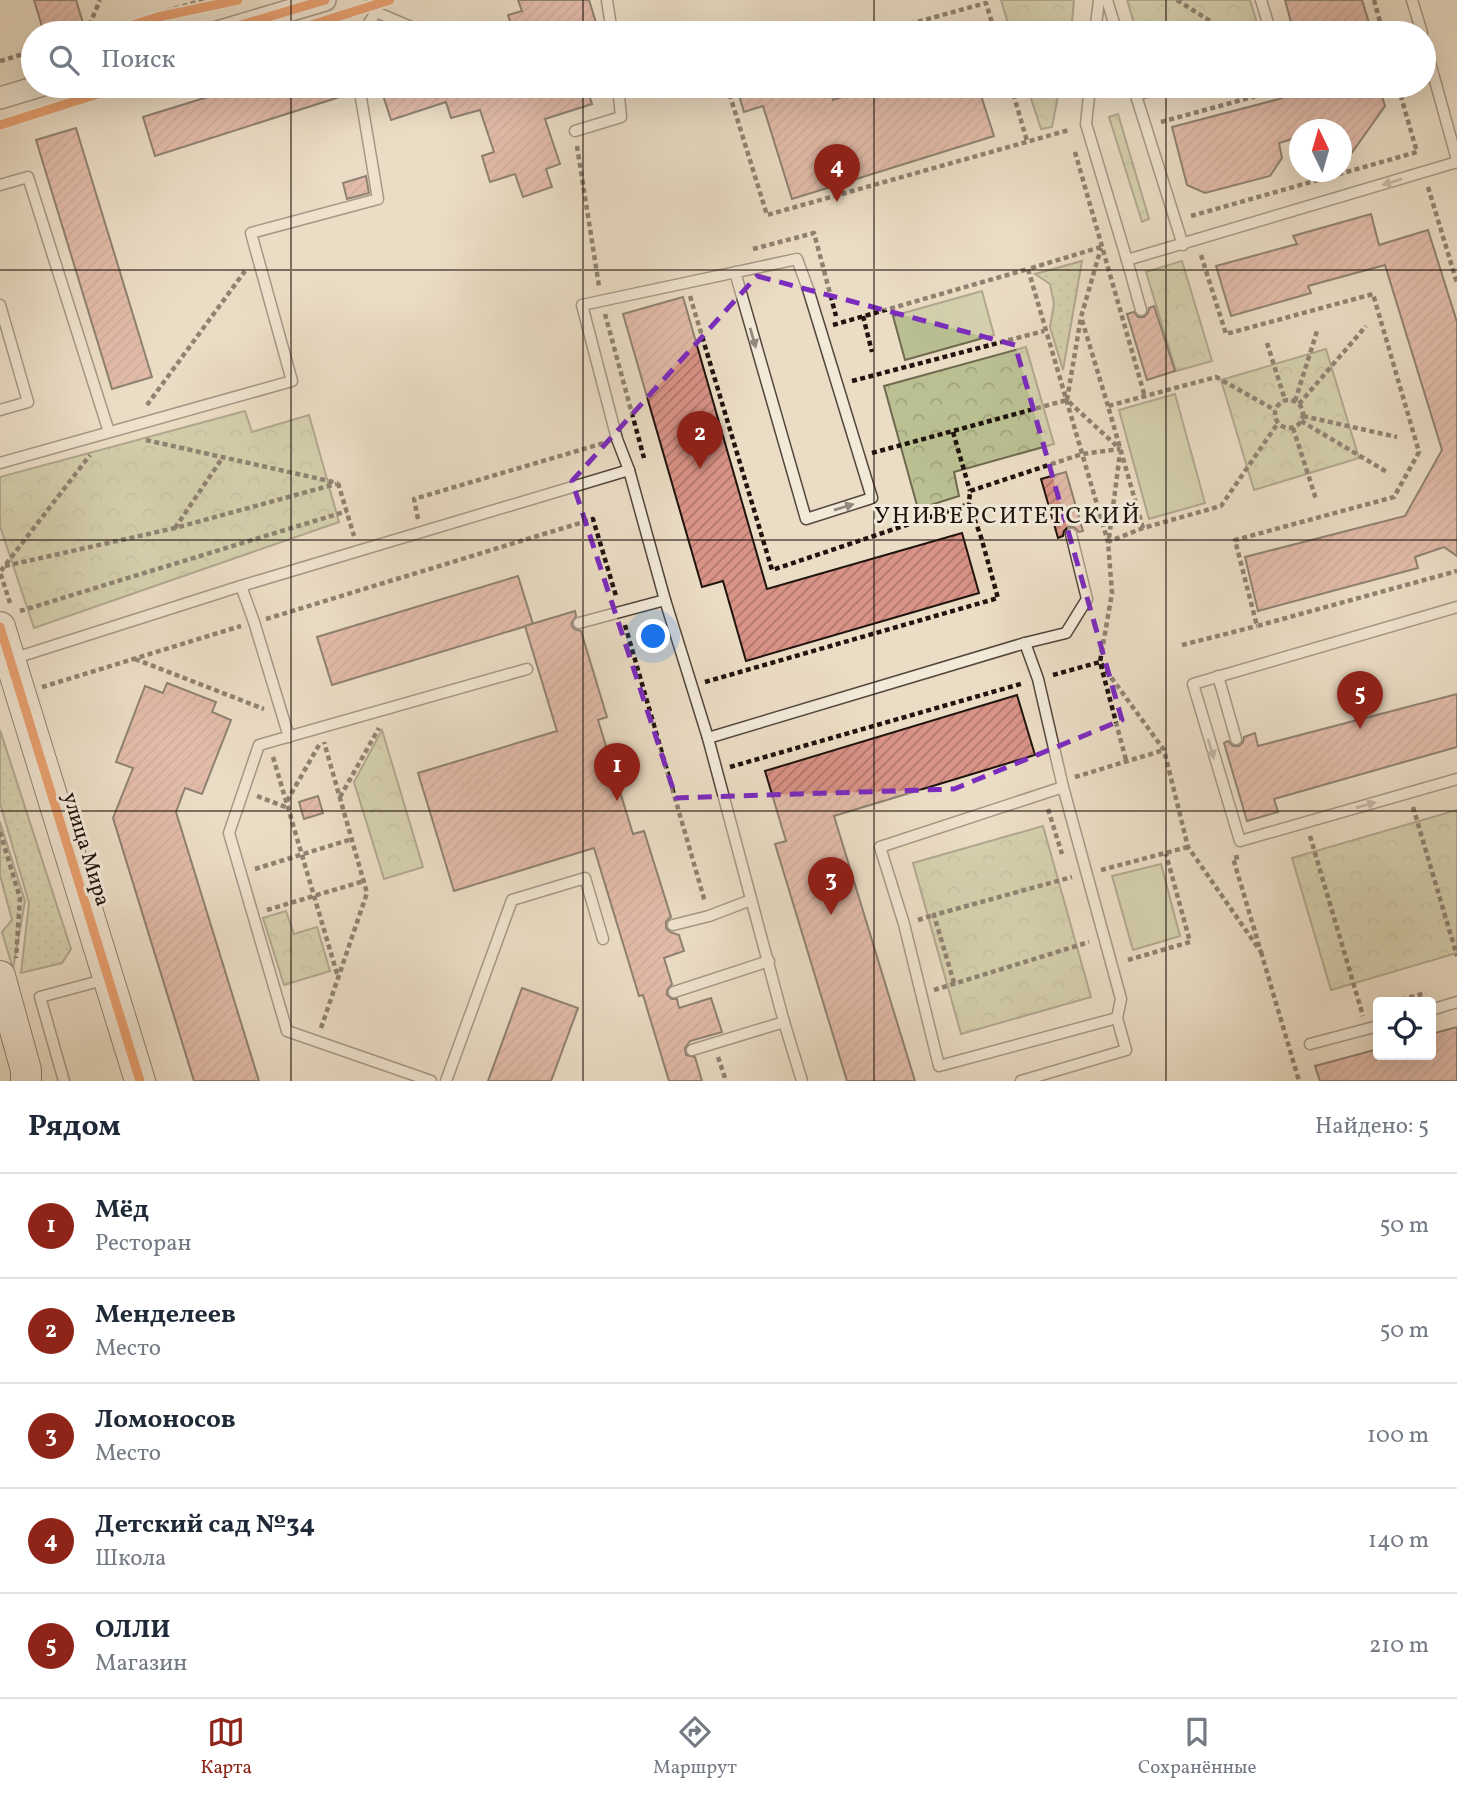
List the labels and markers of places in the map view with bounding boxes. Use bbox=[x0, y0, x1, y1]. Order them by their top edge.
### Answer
pin: 4 bbox=[814, 144, 860, 202]
pin: 2 bbox=[677, 411, 723, 469]
pin: 5 bbox=[1337, 671, 1383, 729]
pin: 1 bbox=[594, 743, 640, 801]
pin: 3 bbox=[808, 857, 854, 915]

